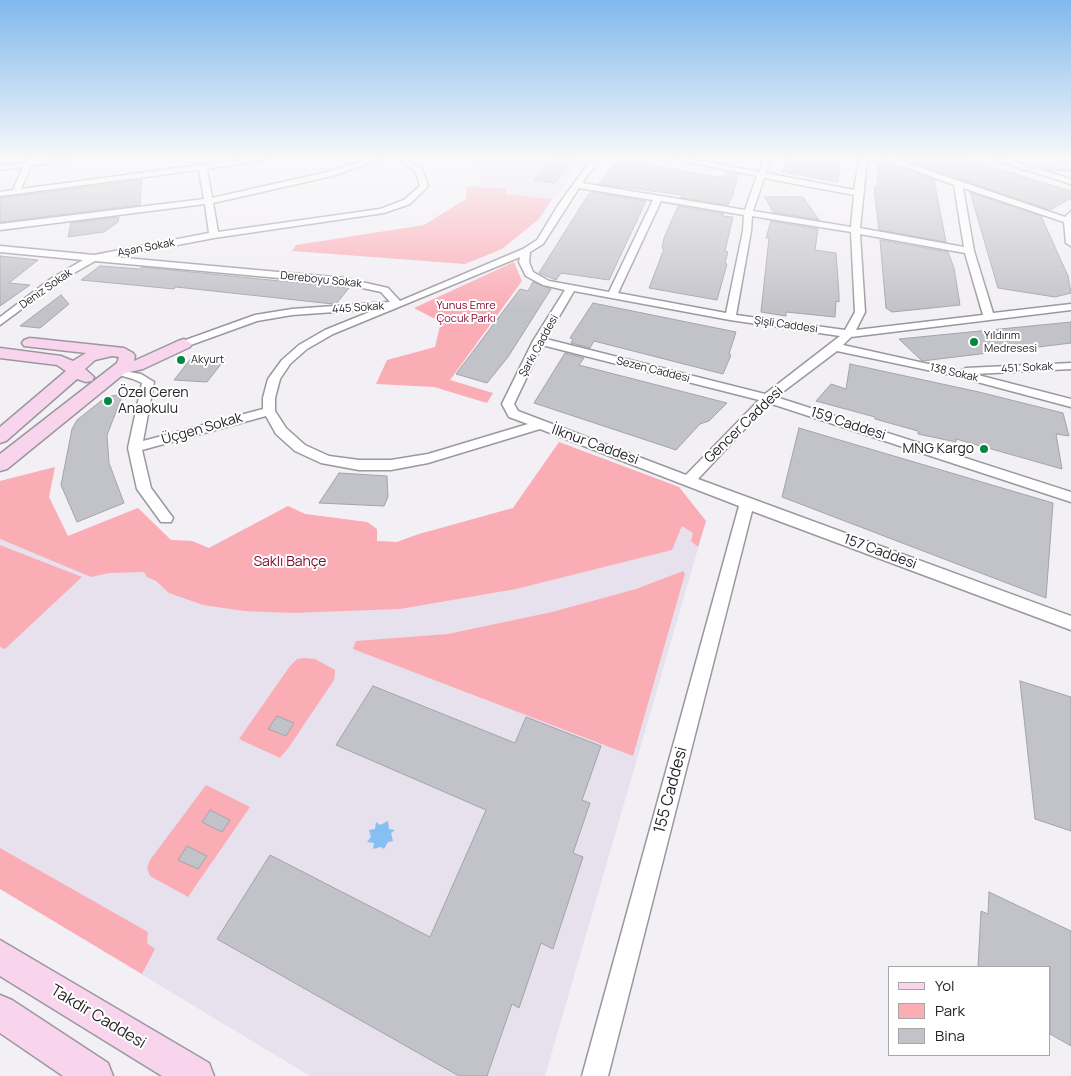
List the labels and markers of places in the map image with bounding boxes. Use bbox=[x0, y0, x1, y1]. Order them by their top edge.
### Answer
place label: Yıldırım Medresesi bbox=[984, 329, 1037, 355]
marker: Yıldırım Medresesi bbox=[968, 336, 980, 348]
place label: Akyurt bbox=[191, 353, 224, 367]
marker: Akyurt bbox=[175, 354, 187, 366]
place label: Özel Ceren Anaokulu bbox=[118, 385, 189, 418]
marker: Özel Ceren Anaokulu bbox=[102, 395, 114, 407]
place label: MNG Kargo bbox=[903, 441, 974, 457]
marker: MNG Kargo bbox=[978, 443, 990, 455]

